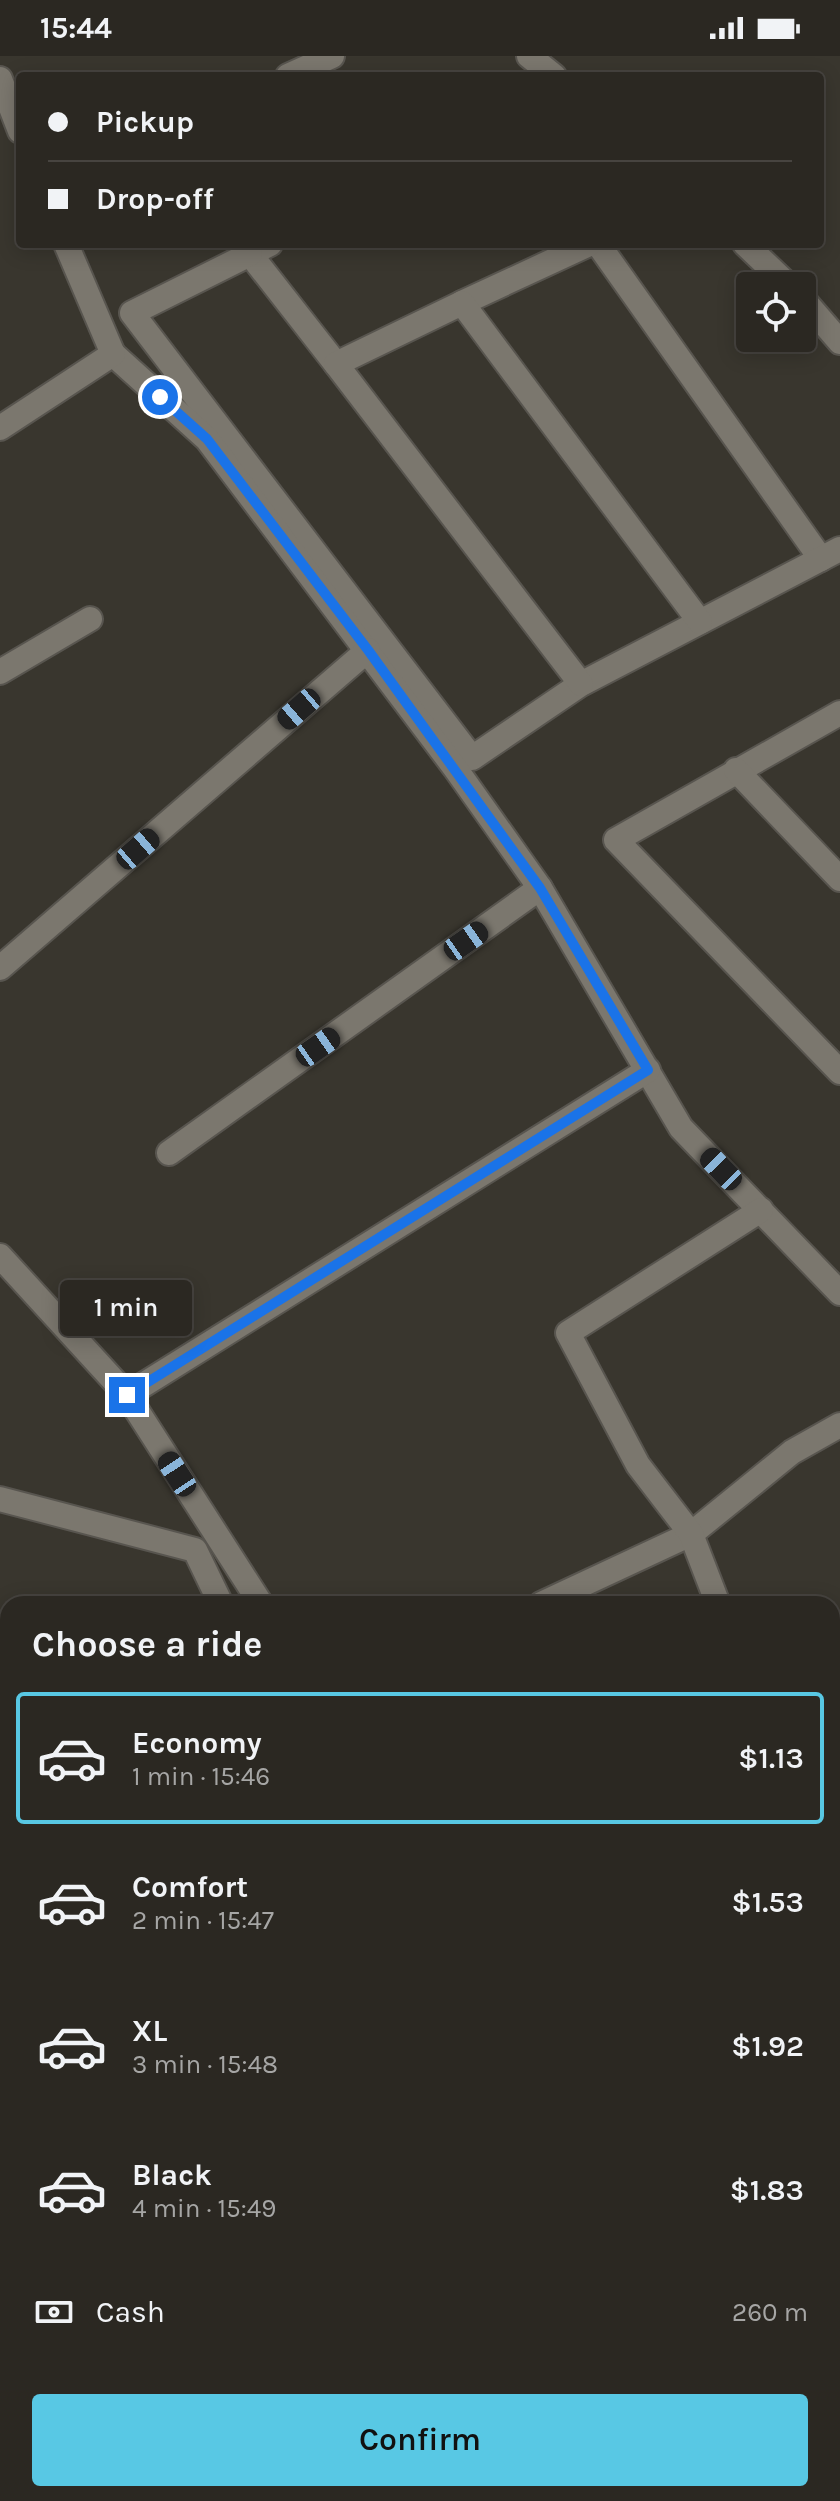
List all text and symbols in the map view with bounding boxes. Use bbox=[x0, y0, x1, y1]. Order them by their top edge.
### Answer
text: 15:44 bbox=[40, 10, 112, 46]
text: Pickup bbox=[96, 104, 194, 140]
text: Drop-off bbox=[96, 181, 214, 217]
map controls bbox=[736, 272, 816, 352]
button: locate bbox=[736, 272, 816, 352]
route start bbox=[142, 379, 178, 415]
car bbox=[273, 684, 325, 734]
car bbox=[112, 824, 164, 874]
car bbox=[439, 917, 493, 965]
car bbox=[291, 1023, 345, 1071]
car bbox=[696, 1143, 746, 1195]
callout: 1 min bbox=[61, 1279, 193, 1335]
text: 1 min bbox=[94, 1292, 158, 1323]
route end bbox=[109, 1377, 145, 1413]
car bbox=[154, 1447, 200, 1501]
text: Choose a ride bbox=[32, 1623, 262, 1665]
icon: car bbox=[36, 1722, 108, 1794]
text: Economy bbox=[132, 1725, 262, 1761]
text: $1.13 bbox=[738, 1740, 804, 1776]
text: 1 min · 15:46 bbox=[132, 1761, 270, 1792]
icon: car bbox=[36, 1866, 108, 1938]
text: Comfort bbox=[132, 1869, 248, 1905]
text: $1.53 bbox=[731, 1884, 804, 1920]
text: 2 min · 15:47 bbox=[132, 1905, 274, 1936]
icon: car bbox=[36, 2010, 108, 2082]
text: XL bbox=[132, 2013, 167, 2049]
text: $1.92 bbox=[731, 2028, 804, 2064]
text: 3 min · 15:48 bbox=[132, 2049, 278, 2080]
icon: car bbox=[36, 2154, 108, 2226]
text: Black bbox=[132, 2157, 212, 2193]
text: $1.83 bbox=[730, 2172, 804, 2208]
text: 4 min · 15:49 bbox=[132, 2193, 276, 2224]
icon: cash bbox=[32, 2290, 76, 2334]
text: Cash bbox=[96, 2294, 165, 2330]
text: 260 m bbox=[732, 2297, 808, 2328]
button: Confirm bbox=[32, 2394, 808, 2486]

